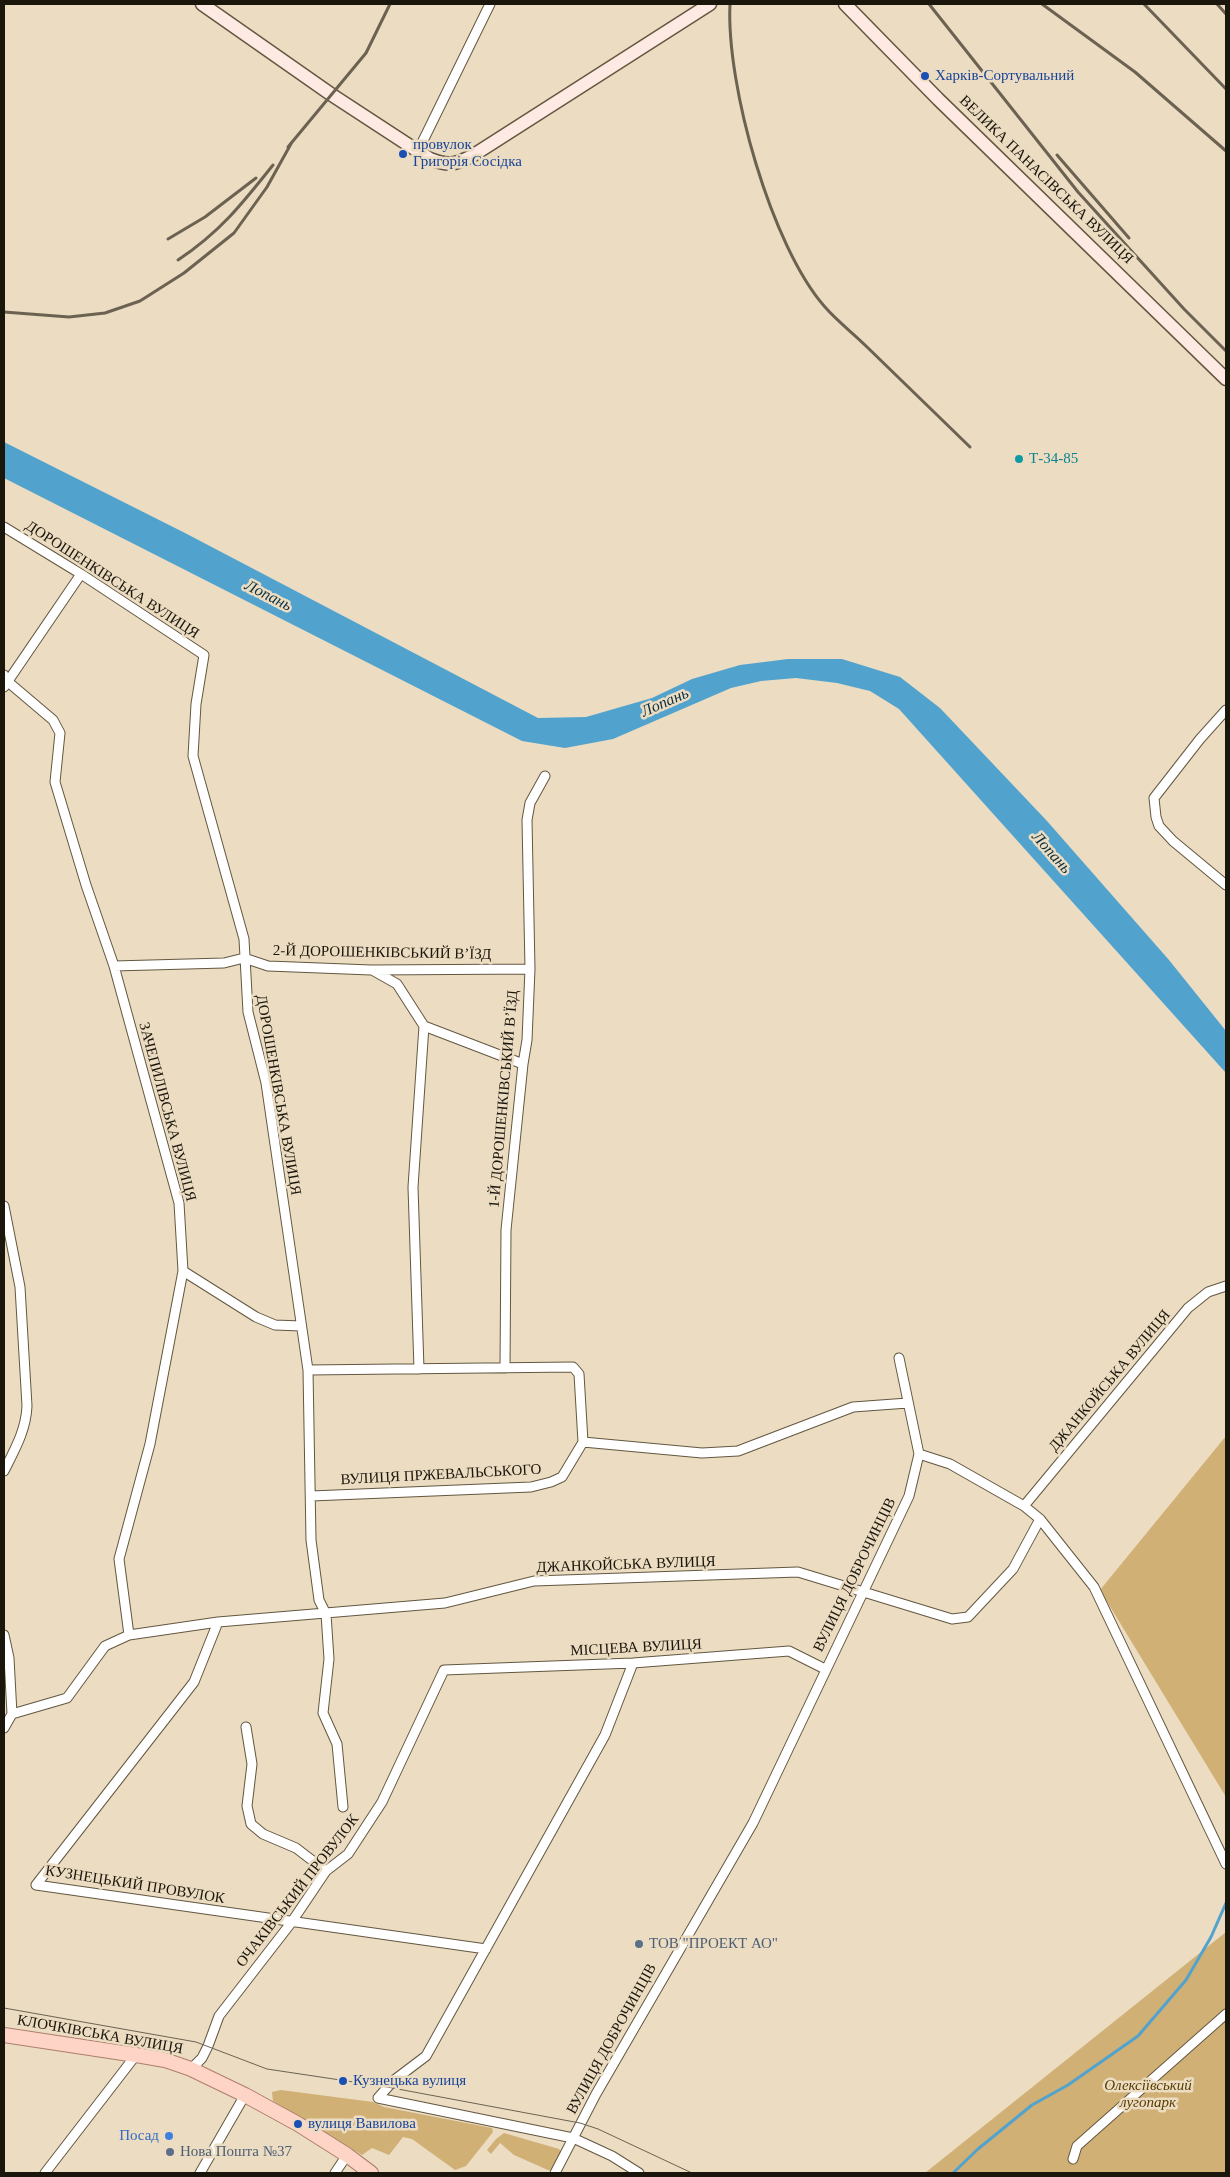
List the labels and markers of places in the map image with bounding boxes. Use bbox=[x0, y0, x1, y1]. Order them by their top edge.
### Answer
place label: Харків-Сортувальний bbox=[935, 67, 1074, 85]
marker: Харків-Сортувальний bbox=[919, 70, 931, 82]
place label: провулок Григорія Сосідка bbox=[413, 136, 522, 171]
marker: провулок Григорія Сосідка bbox=[397, 148, 409, 160]
place label: Т-34-85 bbox=[1029, 450, 1078, 468]
marker: Т-34-85 bbox=[1013, 453, 1025, 465]
place label: ТОВ "ПРОЕКТ АО" bbox=[649, 1935, 778, 1953]
marker: ТОВ "ПРОЕКТ АО" bbox=[633, 1938, 645, 1950]
place label: Кузнецька вулиця bbox=[353, 2072, 466, 2090]
marker: Кузнецька вулиця bbox=[337, 2075, 349, 2087]
place label: вулиця Вавилова bbox=[308, 2115, 416, 2133]
marker: вулиця Вавилова bbox=[292, 2118, 304, 2130]
place label: Посад bbox=[119, 2127, 159, 2145]
marker: Посад bbox=[163, 2130, 175, 2142]
place label: Нова Пошта №37 bbox=[180, 2143, 292, 2161]
marker: Нова Пошта №37 bbox=[164, 2146, 176, 2158]

